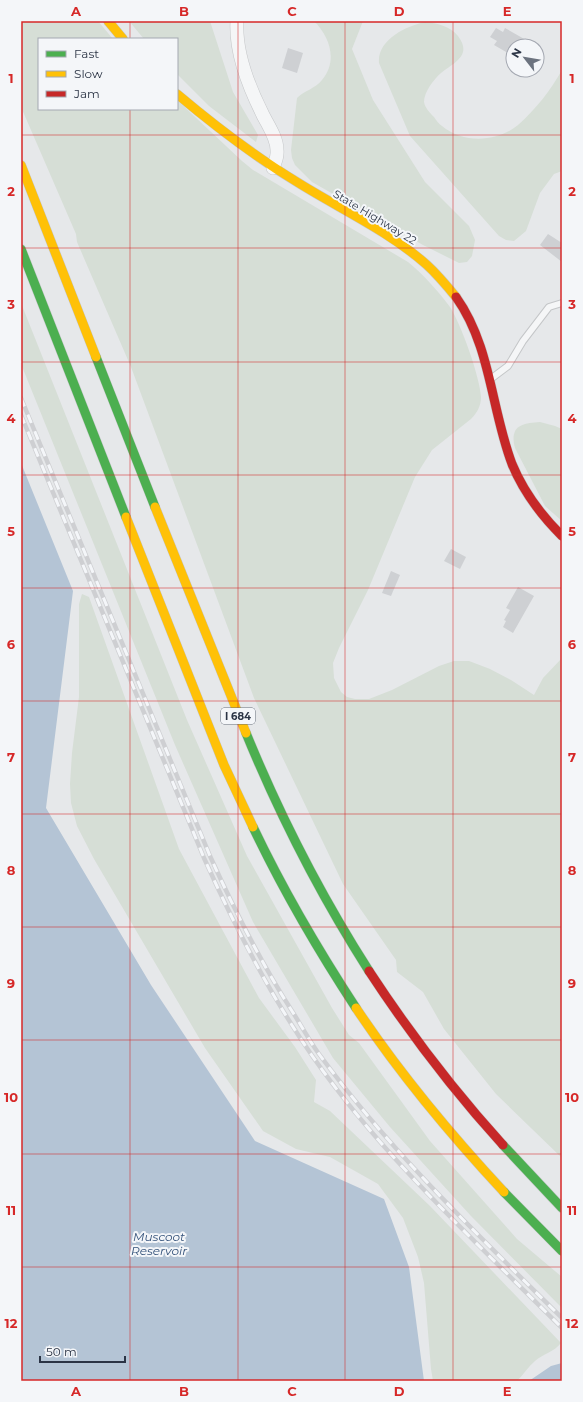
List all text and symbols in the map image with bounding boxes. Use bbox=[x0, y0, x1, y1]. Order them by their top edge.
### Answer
text: A bbox=[70, 3, 82, 19]
text: B bbox=[179, 3, 189, 19]
text: C bbox=[287, 3, 297, 19]
text: D bbox=[394, 3, 405, 19]
text: E bbox=[503, 3, 512, 19]
legend bbox=[38, 38, 178, 110]
north arrow bbox=[505, 38, 545, 78]
text: N bbox=[508, 45, 525, 60]
text: Fast bbox=[74, 46, 99, 61]
text: Slow bbox=[74, 66, 103, 81]
text: 1 bbox=[8, 70, 14, 86]
text: 1 bbox=[569, 70, 575, 86]
text: Jam bbox=[73, 86, 100, 101]
text: 2 bbox=[7, 183, 15, 199]
text: 2 bbox=[568, 183, 576, 199]
street label: State Highway 22 bbox=[331, 187, 419, 247]
text: 3 bbox=[6, 296, 15, 312]
text: 3 bbox=[567, 296, 576, 312]
text: 4 bbox=[7, 410, 16, 426]
text: 4 bbox=[568, 410, 577, 426]
text: 5 bbox=[7, 523, 15, 539]
text: 5 bbox=[568, 523, 576, 539]
text: 6 bbox=[7, 636, 16, 652]
text: 6 bbox=[568, 636, 577, 652]
road number: I 684 bbox=[221, 708, 255, 724]
text: 7 bbox=[7, 749, 15, 765]
text: 7 bbox=[568, 749, 576, 765]
text: 8 bbox=[7, 862, 16, 878]
text: 8 bbox=[568, 862, 577, 878]
text: 9 bbox=[7, 975, 15, 991]
text: 9 bbox=[568, 975, 576, 991]
text: 10 bbox=[4, 1089, 18, 1105]
text: 10 bbox=[565, 1089, 579, 1105]
text: 11 bbox=[6, 1202, 16, 1218]
text: 11 bbox=[567, 1202, 577, 1218]
water label: Muscoot Reservoir bbox=[131, 1229, 187, 1258]
text: 12 bbox=[5, 1315, 18, 1331]
text: 12 bbox=[566, 1315, 579, 1331]
scale bar bbox=[40, 1338, 125, 1364]
text: 50 m bbox=[46, 1344, 77, 1359]
text: A bbox=[70, 1383, 82, 1399]
text: B bbox=[179, 1383, 189, 1399]
text: C bbox=[287, 1383, 297, 1399]
text: D bbox=[394, 1383, 405, 1399]
text: E bbox=[503, 1383, 512, 1399]

